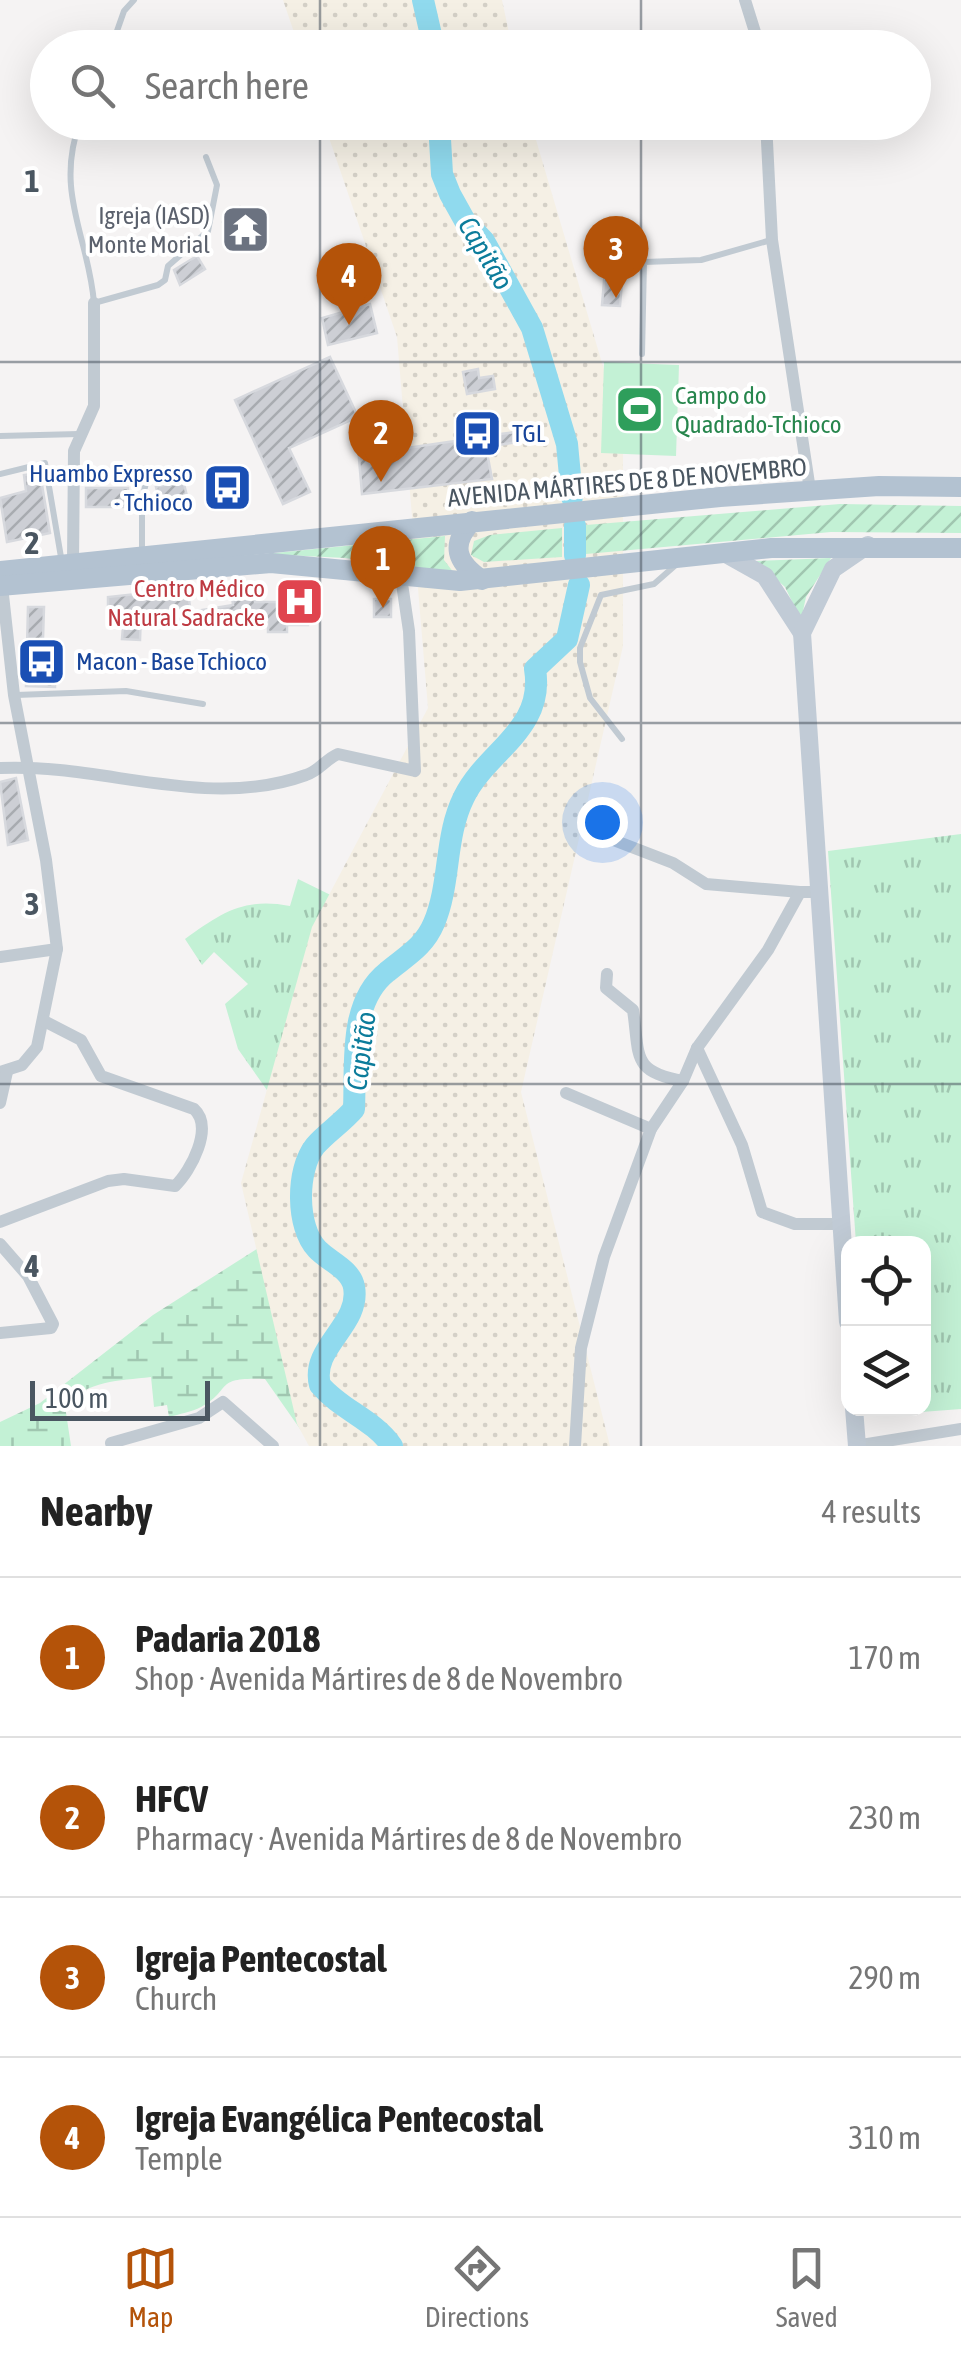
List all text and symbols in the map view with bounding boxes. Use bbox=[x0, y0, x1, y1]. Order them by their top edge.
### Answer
search box bbox=[30, 30, 931, 140]
icon: search bbox=[65, 58, 120, 113]
text: Search here bbox=[145, 64, 309, 107]
text: 1 bbox=[24, 162, 40, 199]
place label: Igreja (IASD) Monte Morial bbox=[88, 201, 210, 258]
temple icon: Igreja (IASD) Monte Morial bbox=[219, 203, 271, 255]
water label: Capitão bbox=[452, 211, 520, 295]
pin: 3 bbox=[584, 216, 648, 298]
pin: 4 bbox=[316, 242, 382, 325]
place label: Campo do Quadrado-Tchioco bbox=[675, 381, 842, 438]
sports icon: Campo do Quadrado-Tchioco bbox=[614, 383, 666, 435]
pin: 2 bbox=[348, 400, 414, 482]
bus stop icon: TGL bbox=[451, 407, 503, 459]
place label: TGL bbox=[512, 419, 546, 447]
street label: AVENIDA MÁRTIRES DE 8 DE NOVEMBRO bbox=[446, 452, 808, 512]
place label: Huambo Expresso - Tchioco bbox=[29, 459, 193, 516]
bus stop icon: Huambo Expresso - Tchioco bbox=[202, 461, 254, 513]
text: 2 bbox=[24, 524, 40, 561]
pin: 1 bbox=[350, 526, 416, 608]
place label: Centro Médico Natural Sadracke bbox=[107, 574, 265, 631]
hospital icon: Centro Médico Natural Sadracke bbox=[274, 576, 326, 628]
bus stop icon: Macon - Base Tchioco bbox=[15, 635, 67, 687]
place label: Macon - Base Tchioco bbox=[76, 647, 267, 675]
your location bbox=[577, 797, 628, 848]
text: 3 bbox=[24, 885, 40, 922]
water label: Capitão bbox=[340, 1010, 382, 1092]
map controls bbox=[841, 1236, 931, 1416]
button: locate bbox=[841, 1236, 931, 1326]
text: 4 bbox=[23, 1247, 40, 1284]
button: layers bbox=[841, 1326, 931, 1416]
scale bar bbox=[30, 1376, 210, 1420]
text: 100 m bbox=[45, 1382, 108, 1414]
text: Nearby bbox=[40, 1487, 153, 1535]
text: 4 results bbox=[822, 1493, 921, 1530]
text: Padaria 2018 bbox=[135, 1617, 320, 1660]
text: 1 bbox=[65, 1639, 80, 1676]
text: 170 m bbox=[848, 1639, 921, 1676]
text: Shop · Avenida Mártires de 8 de Novembro bbox=[135, 1660, 623, 1697]
text: HFCV bbox=[135, 1777, 208, 1820]
text: 2 bbox=[65, 1799, 80, 1836]
text: 230 m bbox=[848, 1799, 921, 1836]
text: Pharmacy · Avenida Mártires de 8 de Novembro bbox=[135, 1820, 682, 1857]
text: Igreja Pentecostal bbox=[135, 1937, 387, 1980]
text: 3 bbox=[65, 1959, 80, 1996]
text: 290 m bbox=[848, 1959, 921, 1996]
text: Church bbox=[135, 1980, 217, 2017]
text: Igreja Evangélica Pentecostal bbox=[135, 2097, 543, 2140]
text: 4 bbox=[65, 2119, 80, 2156]
text: 310 m bbox=[848, 2119, 921, 2156]
text: Temple bbox=[135, 2140, 223, 2177]
tab: Map bbox=[123, 2241, 178, 2333]
tab: Directions bbox=[425, 2241, 529, 2333]
tab: Saved bbox=[776, 2241, 838, 2333]

